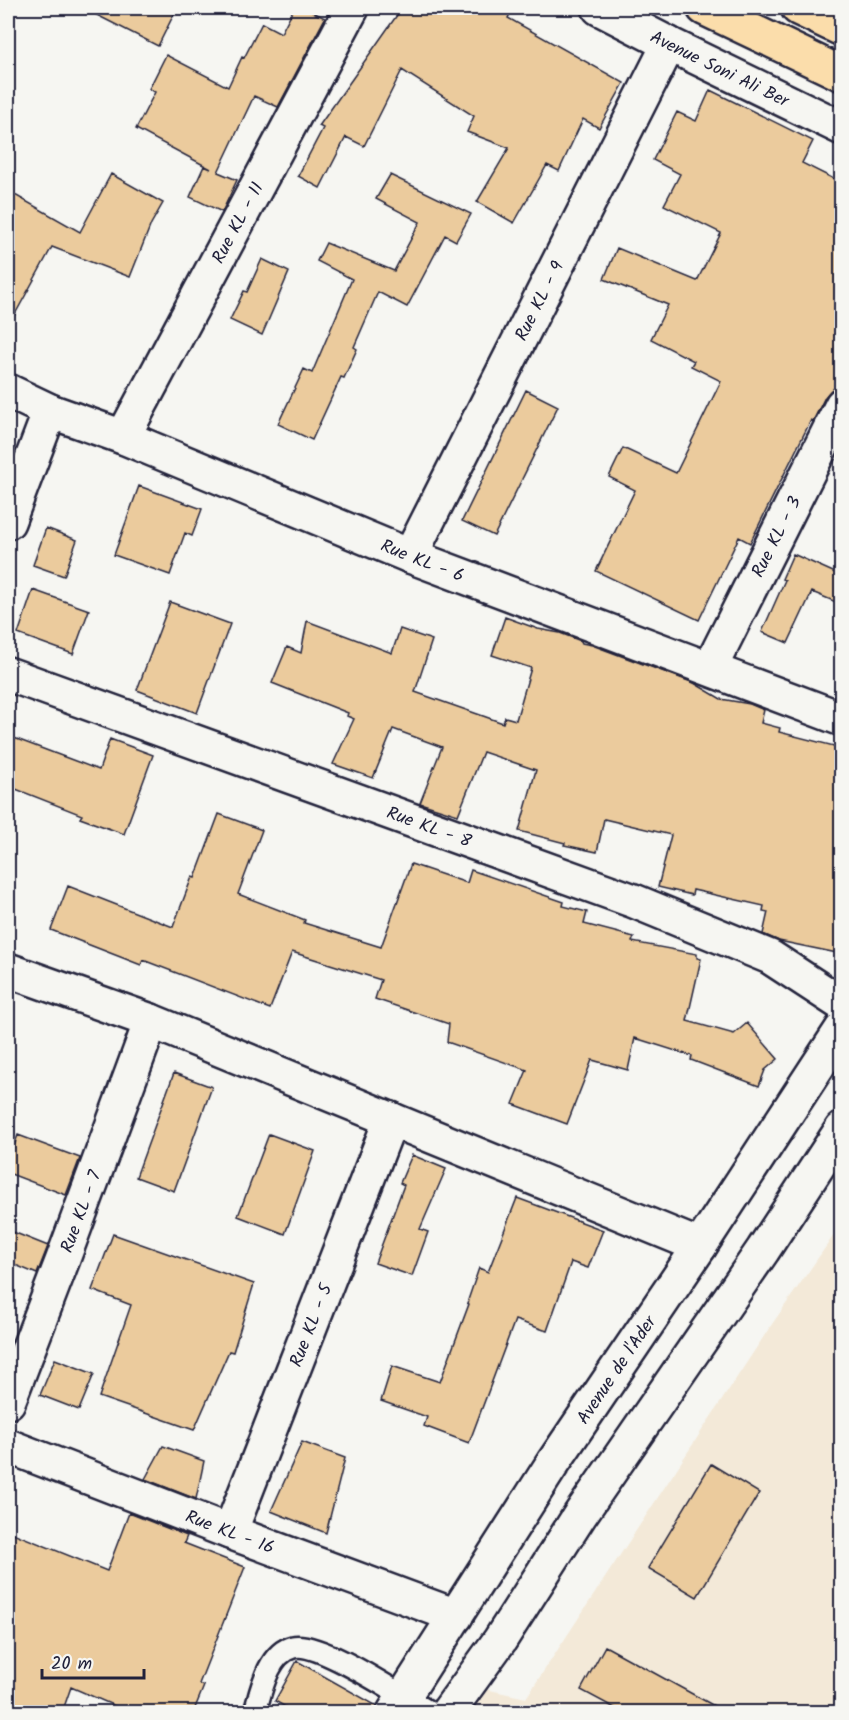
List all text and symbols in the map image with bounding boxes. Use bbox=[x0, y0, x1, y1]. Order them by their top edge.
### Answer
street label: Avenue Soni Ali Ber bbox=[644, 24, 794, 117]
street label: Rue KL - 11 bbox=[205, 177, 273, 269]
street label: Rue KL - 9 bbox=[508, 256, 573, 347]
street label: Rue KL - 3 bbox=[745, 491, 810, 583]
street label: Rue KL - 6 bbox=[376, 532, 468, 591]
street label: Rue KL - 8 bbox=[382, 799, 475, 857]
street label: Rue KL - 7 bbox=[54, 1166, 111, 1257]
street label: Rue KL - 5 bbox=[283, 1279, 342, 1372]
street label: Avenue de l'Ader bbox=[570, 1310, 665, 1431]
street label: Rue KL - 16 bbox=[181, 1503, 278, 1563]
scale bar bbox=[42, 1642, 144, 1680]
text: 20 m bbox=[51, 1650, 92, 1679]

